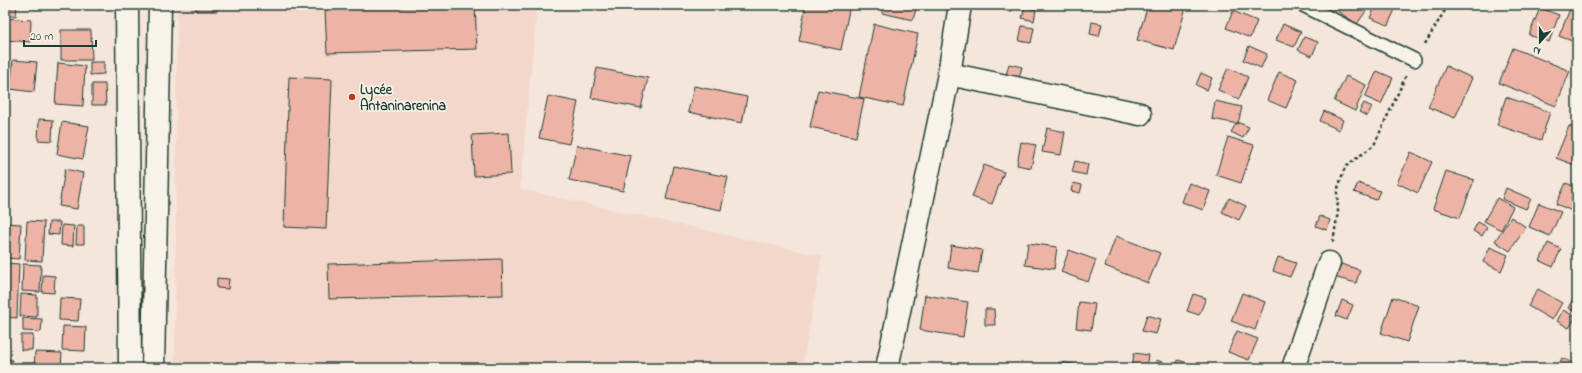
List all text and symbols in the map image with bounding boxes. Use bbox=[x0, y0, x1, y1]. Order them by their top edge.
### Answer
scale bar bbox=[24, 22, 96, 48]
north arrow bbox=[1520, 22, 1560, 62]
text: 20 m bbox=[30, 28, 53, 46]
text: N bbox=[1530, 42, 1543, 59]
place label: Lycée Antaninarenina bbox=[360, 80, 447, 117]
marker: Lycée Antaninarenina bbox=[347, 92, 357, 102]

